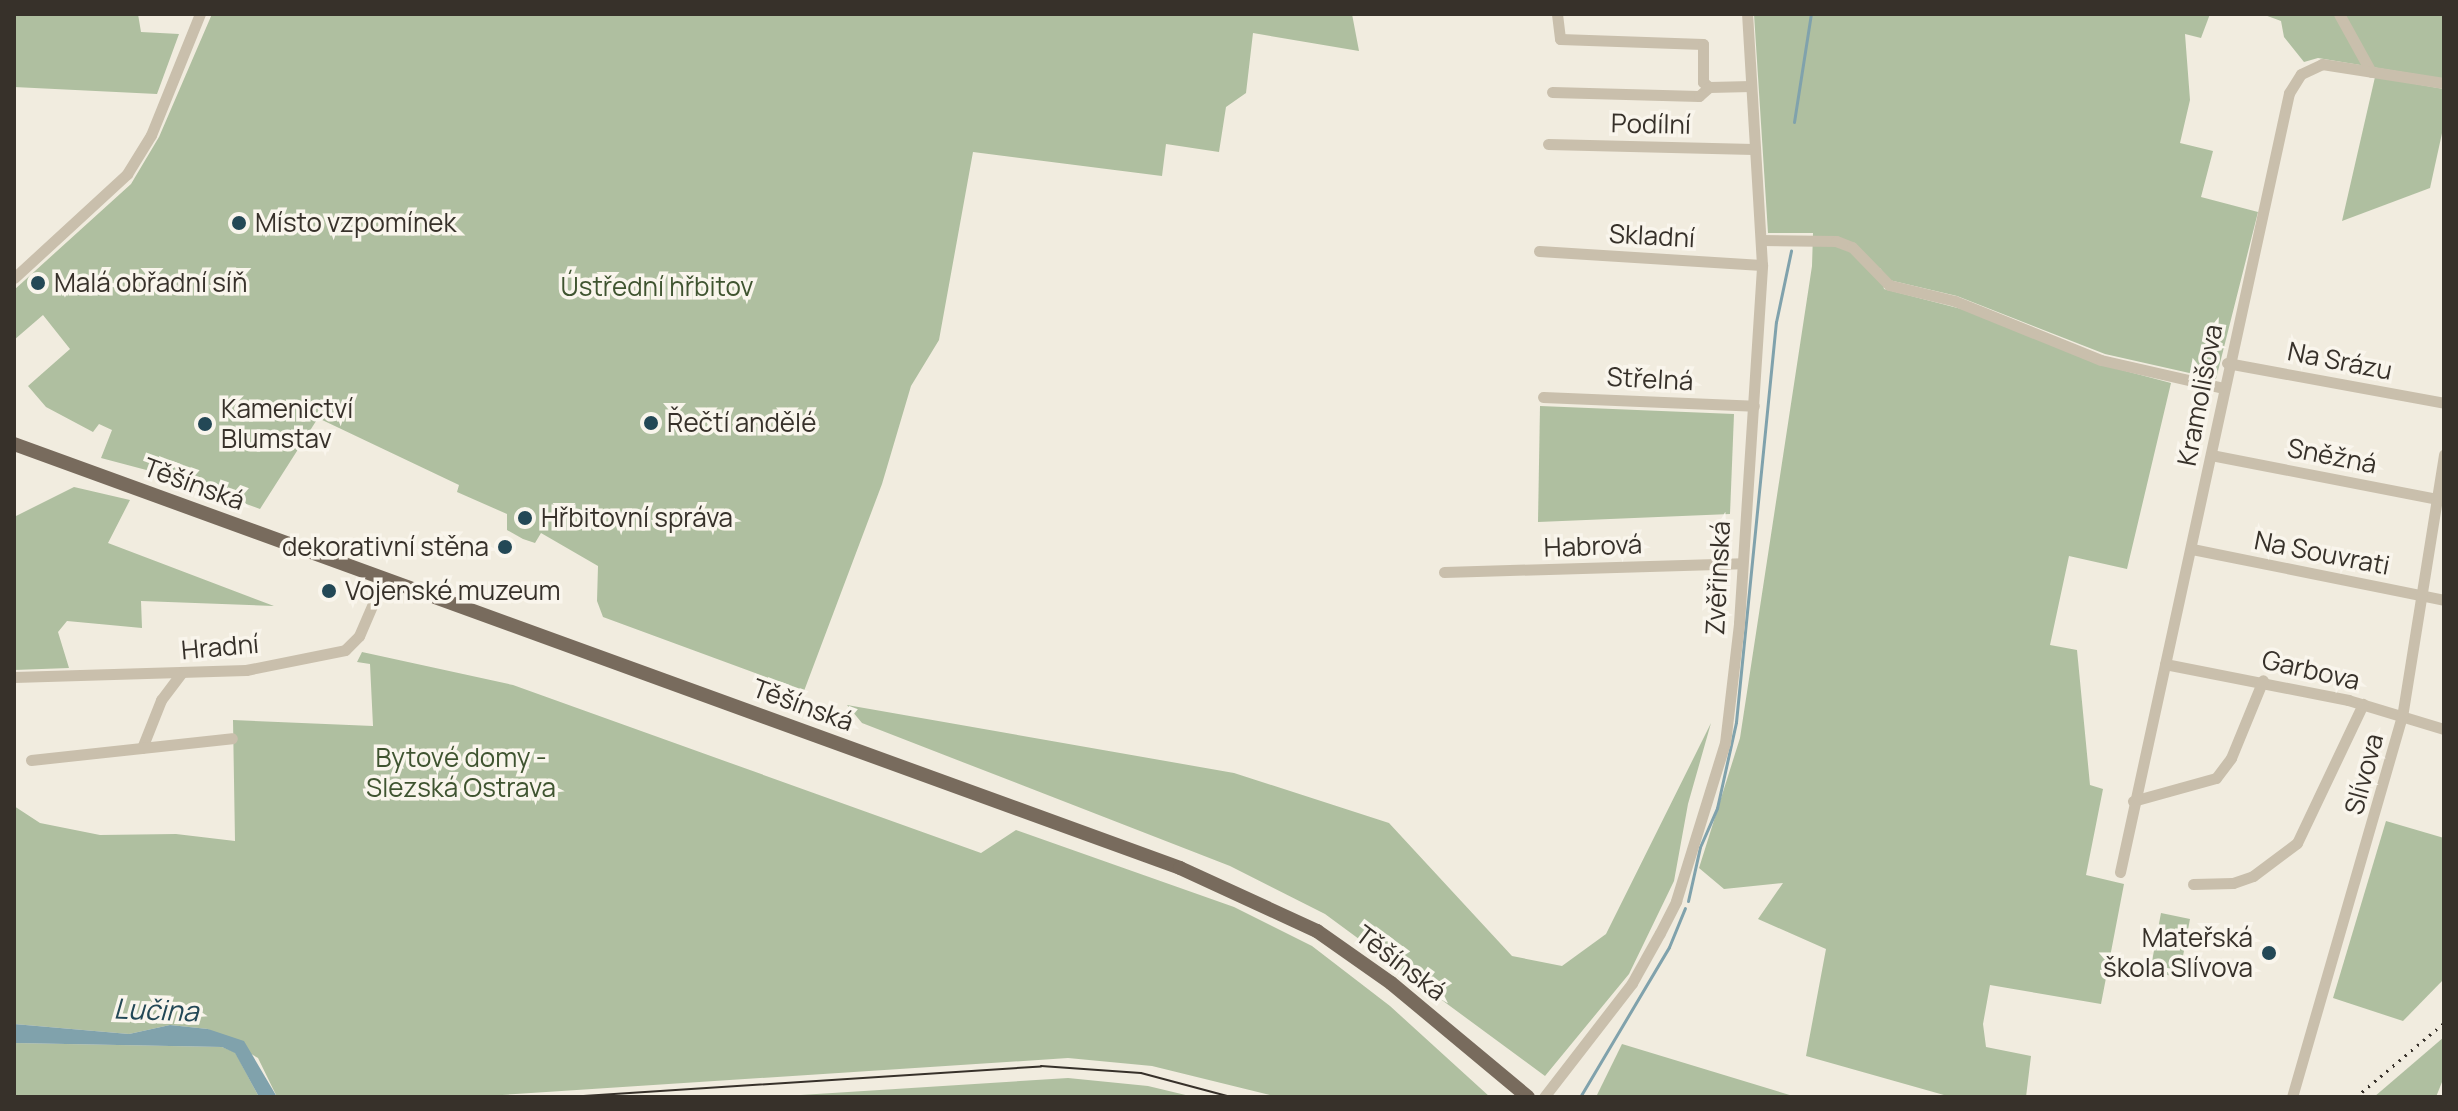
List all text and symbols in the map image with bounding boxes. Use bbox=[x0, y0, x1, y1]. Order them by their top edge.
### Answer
street label: Podílní bbox=[1611, 108, 1691, 140]
place label: Místo vzpomínek bbox=[255, 207, 456, 239]
marker: Místo vzpomínek bbox=[230, 214, 248, 232]
street label: Skladní bbox=[1608, 218, 1696, 254]
place label: Malá obřadní síň bbox=[54, 267, 247, 299]
park label: Ústřední hřbitov bbox=[561, 271, 753, 303]
marker: Malá obřadní síň bbox=[29, 274, 47, 292]
street label: Kramolišova bbox=[2171, 322, 2229, 468]
street label: Na Srázu bbox=[2285, 336, 2395, 386]
street label: Střelná bbox=[1606, 361, 1694, 397]
place label: Kamenictví Blumstav bbox=[221, 393, 353, 454]
place label: Řečtí andělé bbox=[667, 407, 816, 439]
marker: Řečtí andělé bbox=[642, 414, 660, 432]
marker: Kamenictví Blumstav bbox=[196, 415, 214, 433]
street label: Sněžná bbox=[2285, 432, 2379, 480]
street label: Těšínská bbox=[139, 451, 249, 517]
place label: Hřbitovní správa bbox=[541, 502, 733, 534]
marker: Hřbitovní správa bbox=[516, 509, 534, 527]
street label: Zvěřinská bbox=[1699, 520, 1737, 636]
street label: Na Souvrati bbox=[2252, 525, 2392, 581]
street label: Habrová bbox=[1543, 529, 1643, 563]
place label: dekorativní stěna bbox=[282, 531, 489, 563]
marker: dekorativní stěna bbox=[496, 538, 514, 556]
place label: Vojenské muzeum bbox=[345, 575, 561, 607]
marker: Vojenské muzeum bbox=[320, 582, 338, 600]
street label: Hradní bbox=[180, 628, 260, 666]
street label: Garbova bbox=[2259, 644, 2363, 696]
street label: Těšínská bbox=[748, 672, 858, 738]
street label: Slívova bbox=[2338, 730, 2390, 818]
park label: Bytové domy - Slezská Ostrava bbox=[366, 742, 556, 804]
street label: Těšínská bbox=[1350, 919, 1452, 1007]
place label: Mateřská škola Slívova bbox=[2103, 922, 2253, 984]
marker: Mateřská škola Slívova bbox=[2260, 944, 2278, 962]
water label: Lučina bbox=[113, 991, 199, 1027]

